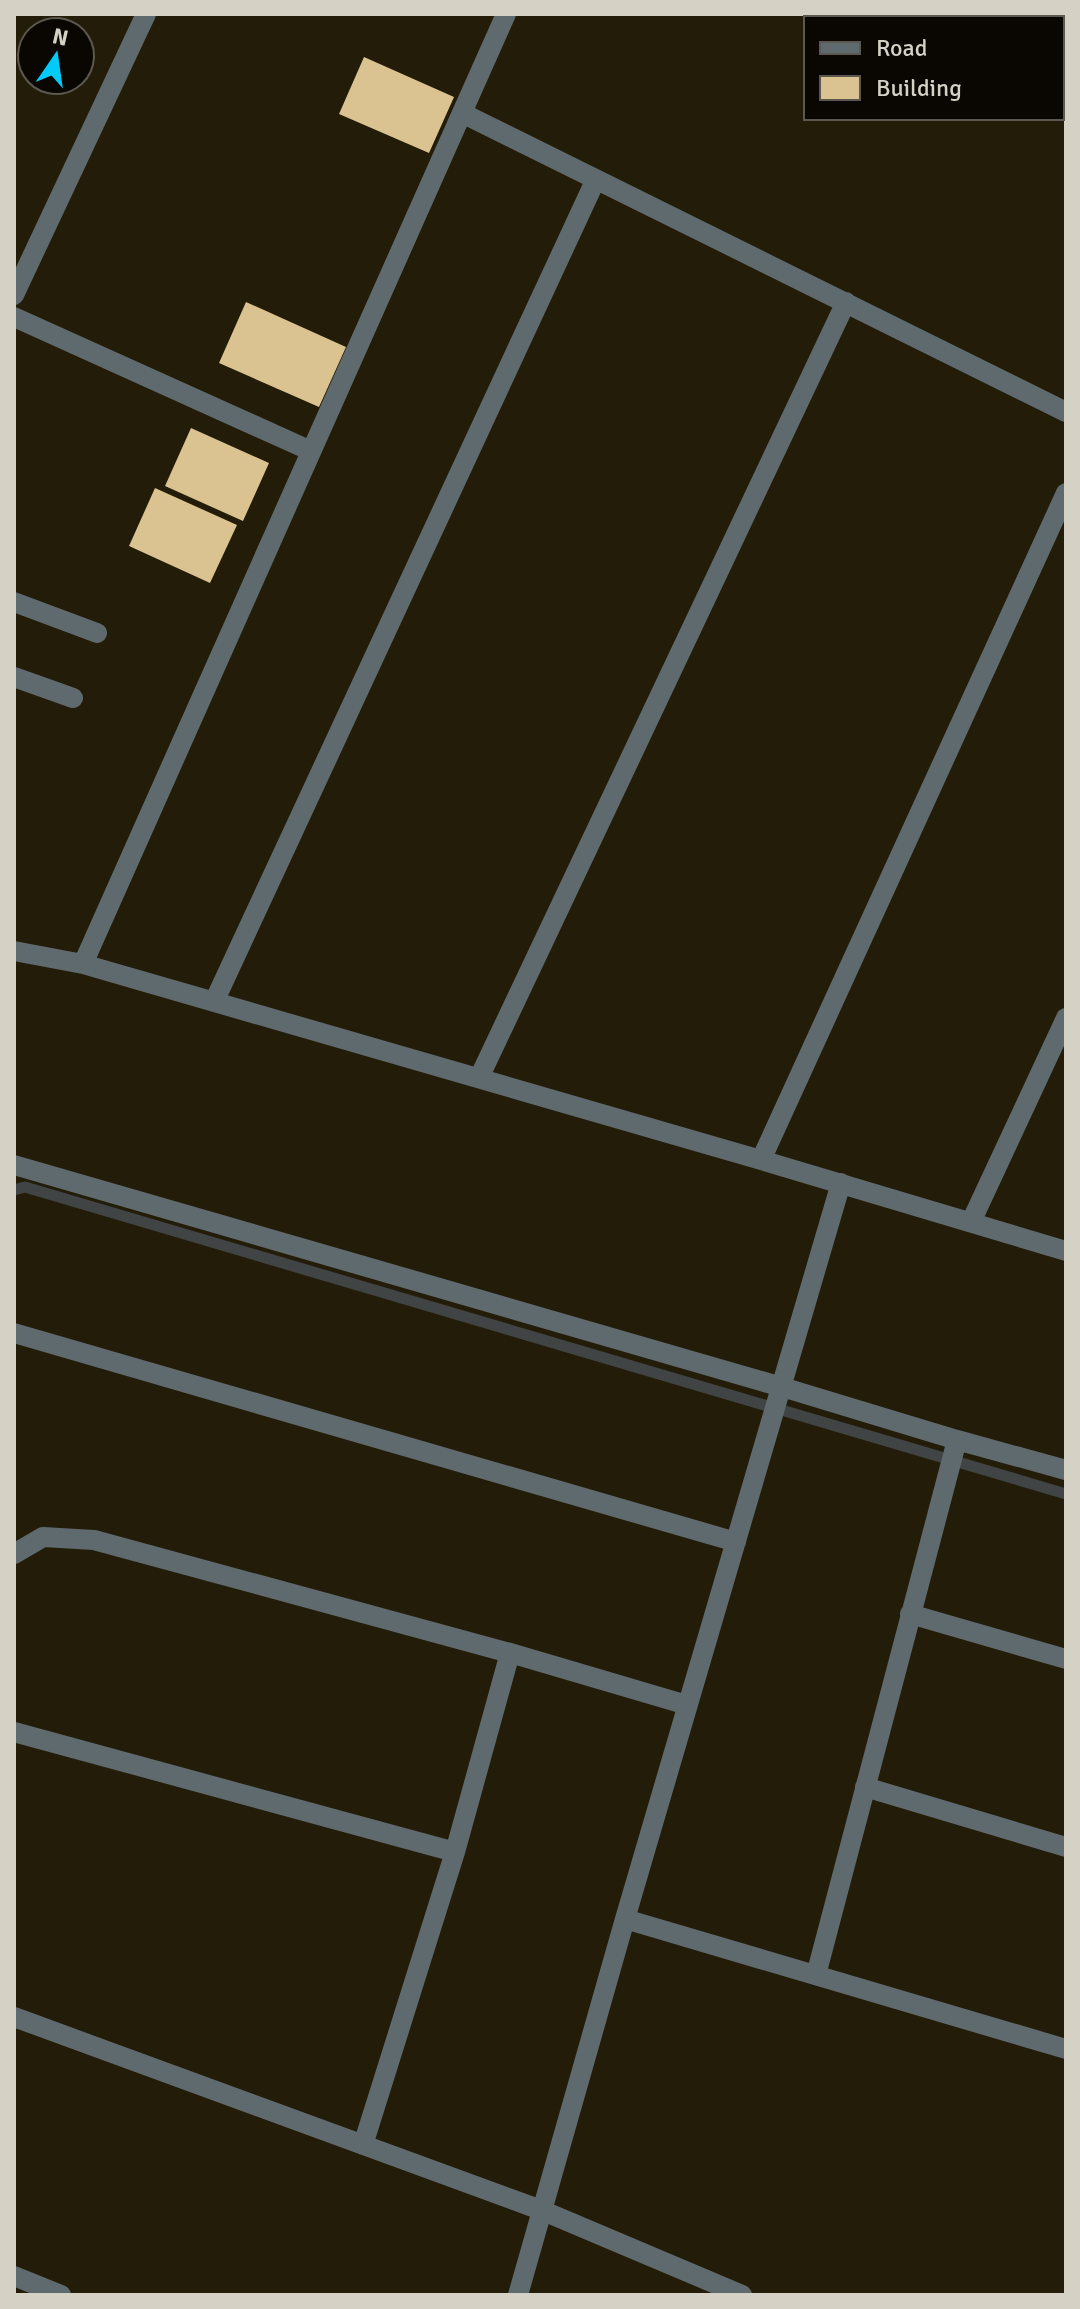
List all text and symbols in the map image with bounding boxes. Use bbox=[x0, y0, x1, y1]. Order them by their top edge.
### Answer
north arrow bbox=[16, 16, 96, 96]
legend bbox=[804, 16, 1064, 120]
text: N bbox=[50, 22, 71, 52]
text: Road bbox=[876, 33, 927, 63]
text: Building bbox=[876, 73, 962, 103]

